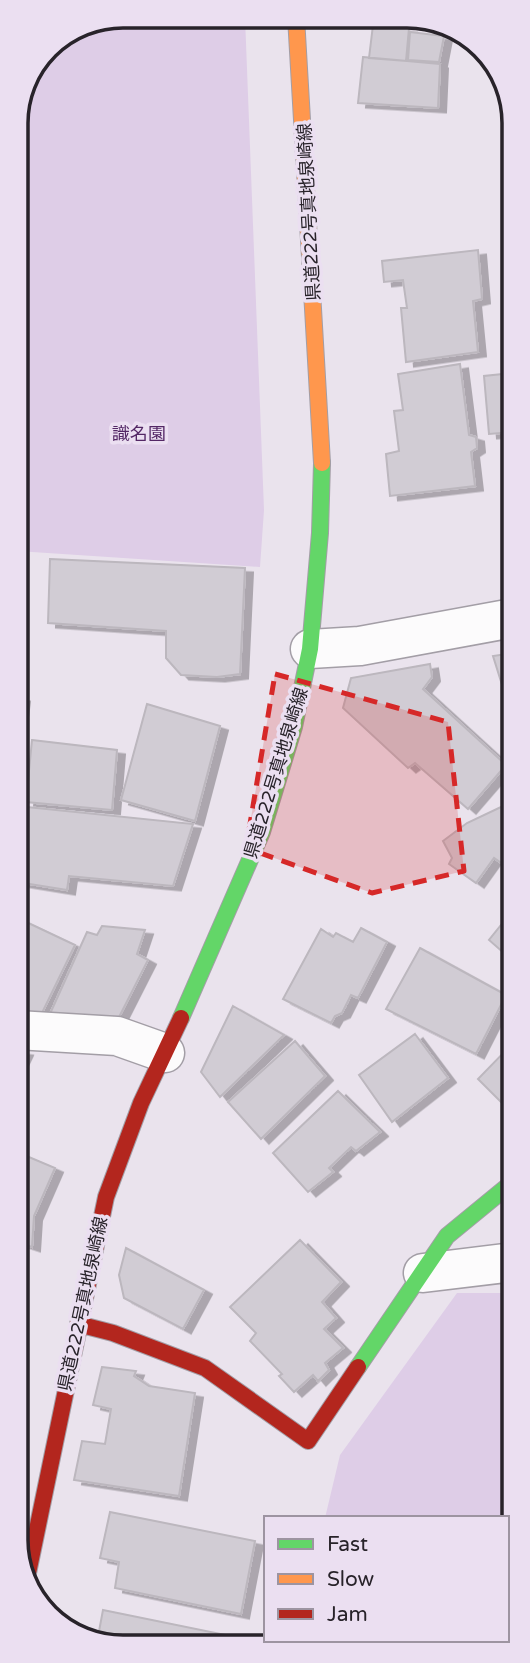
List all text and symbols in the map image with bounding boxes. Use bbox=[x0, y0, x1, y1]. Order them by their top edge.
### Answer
street label: 県道222号真地泉崎線 bbox=[293, 123, 325, 301]
park label: 識名園 bbox=[112, 423, 166, 445]
street label: 県道222号真地泉崎線 bbox=[239, 685, 313, 861]
street label: 県道222号真地泉崎線 bbox=[54, 1215, 112, 1393]
legend bbox=[264, 1516, 509, 1642]
text: Fast bbox=[327, 1532, 368, 1557]
text: Slow bbox=[327, 1567, 375, 1592]
text: Jam bbox=[327, 1602, 368, 1627]

